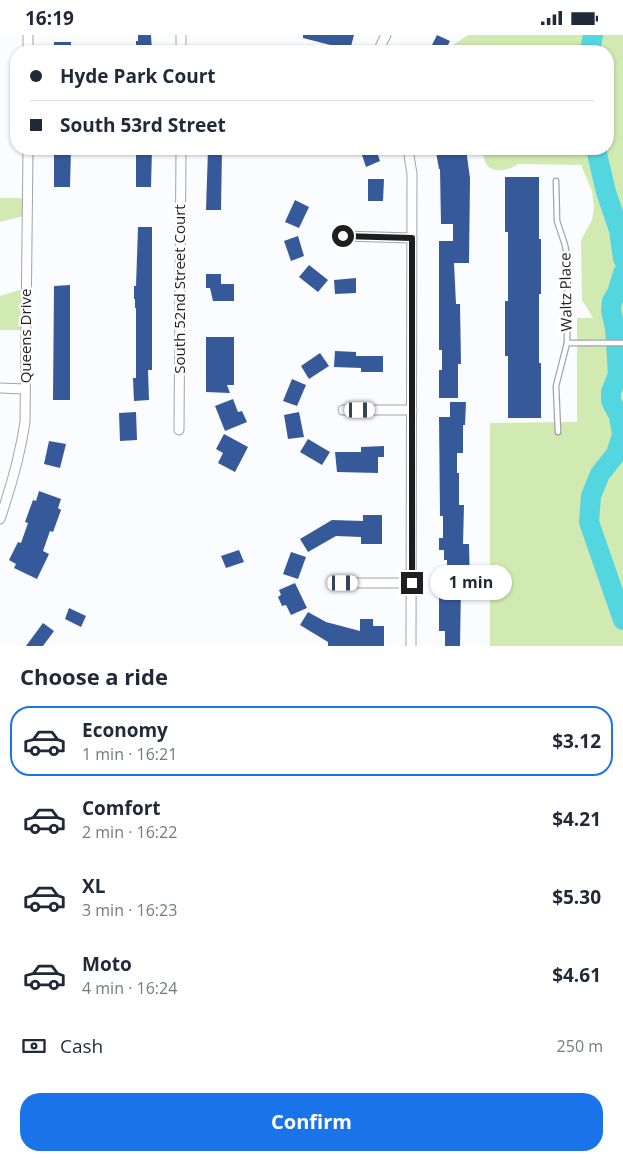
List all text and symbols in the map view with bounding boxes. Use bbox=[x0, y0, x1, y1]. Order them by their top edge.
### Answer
text: 16:19 bbox=[25, 5, 74, 31]
text: Hyde Park Court bbox=[60, 63, 216, 89]
text: South 53rd Street bbox=[60, 112, 226, 138]
street label: South 52nd Street Court bbox=[169, 204, 189, 374]
route start bbox=[332, 225, 354, 247]
street label: Waltz Place bbox=[554, 252, 576, 332]
street label: Queens Drive bbox=[15, 289, 35, 383]
car bbox=[345, 403, 375, 418]
callout: 1 min bbox=[430, 565, 512, 601]
text: 1 min bbox=[449, 571, 493, 593]
route end bbox=[401, 572, 423, 594]
car bbox=[328, 576, 358, 591]
text: Choose a ride bbox=[20, 661, 168, 691]
text: Economy bbox=[82, 717, 168, 743]
icon: car bbox=[22, 719, 67, 764]
text: $3.12 bbox=[552, 728, 601, 754]
text: 1 min · 16:21 bbox=[82, 743, 177, 765]
text: Comfort bbox=[82, 795, 161, 821]
icon: car bbox=[22, 797, 67, 842]
text: $4.21 bbox=[552, 806, 601, 832]
text: 2 min · 16:22 bbox=[82, 821, 177, 843]
text: XL bbox=[82, 873, 105, 899]
icon: car bbox=[22, 875, 67, 920]
text: $5.30 bbox=[552, 884, 601, 910]
text: 3 min · 16:23 bbox=[82, 899, 177, 921]
text: Moto bbox=[82, 951, 132, 977]
icon: car bbox=[22, 953, 67, 998]
text: $4.61 bbox=[552, 962, 601, 988]
text: 4 min · 16:24 bbox=[82, 977, 177, 999]
icon: cash bbox=[20, 1032, 48, 1060]
text: Cash bbox=[60, 1033, 103, 1059]
text: 250 m bbox=[557, 1035, 603, 1057]
button: Confirm bbox=[20, 1093, 603, 1151]

